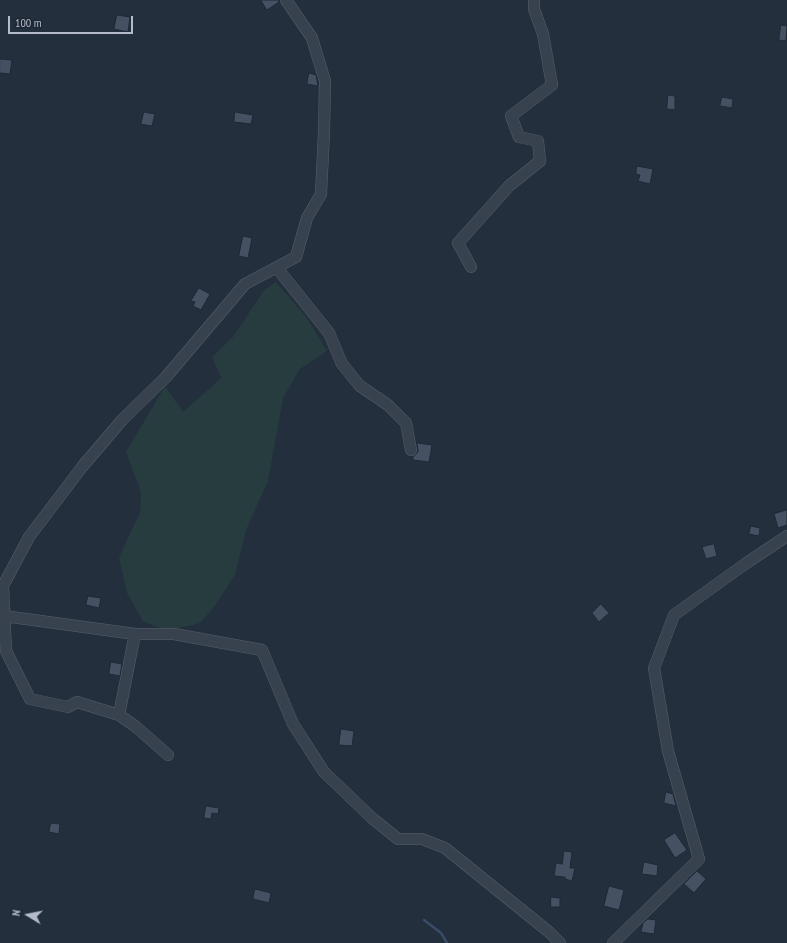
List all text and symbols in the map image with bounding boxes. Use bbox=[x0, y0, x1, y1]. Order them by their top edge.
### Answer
scale bar bbox=[10, 8, 135, 34]
text: 100 m bbox=[15, 15, 42, 30]
north arrow bbox=[8, 895, 48, 935]
text: N bbox=[9, 909, 24, 917]

